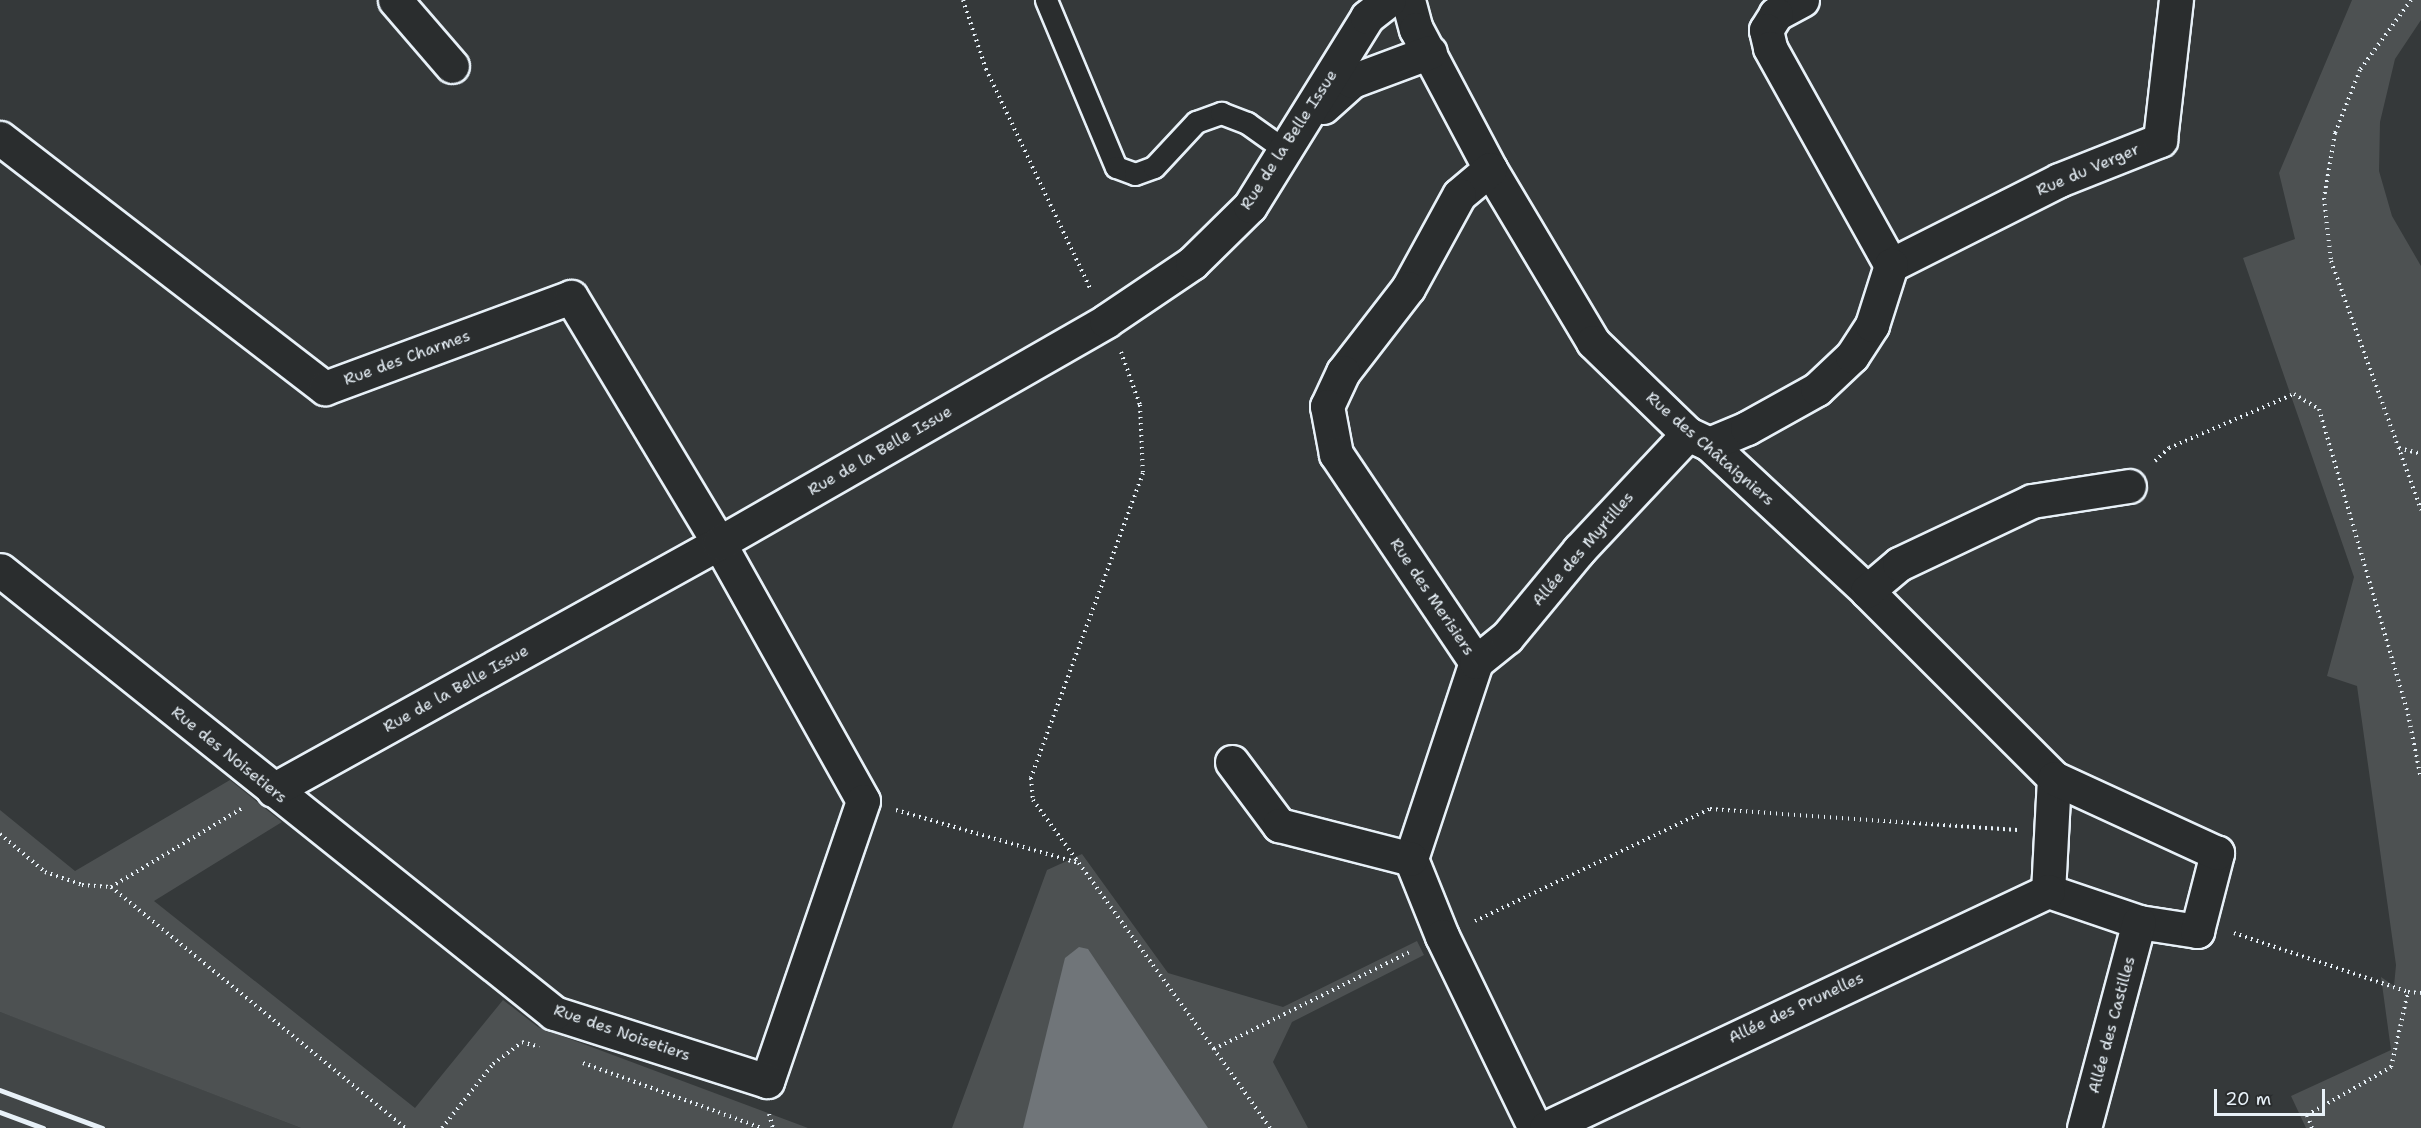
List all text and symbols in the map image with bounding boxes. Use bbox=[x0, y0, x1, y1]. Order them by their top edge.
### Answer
street label: Rue de la Belle Issue bbox=[1237, 66, 1341, 214]
street label: Rue du Verger bbox=[2034, 140, 2142, 200]
street label: Rue des Charmes bbox=[341, 326, 473, 390]
street label: Rue des Châtaigniers bbox=[1642, 388, 1778, 510]
street label: Rue de la Belle Issue bbox=[805, 402, 955, 500]
street label: Allée des Myrtilles bbox=[1528, 488, 1638, 610]
street label: Rue des Merisiers bbox=[1386, 535, 1478, 659]
street label: Rue de la Belle Issue bbox=[380, 641, 532, 737]
street label: Rue des Noisetiers bbox=[167, 702, 291, 808]
street label: Allée des Castilles bbox=[2084, 954, 2140, 1096]
street label: Allée des Prunelles bbox=[1725, 968, 1867, 1048]
street label: Rue des Noisetiers bbox=[551, 1001, 693, 1065]
scale bar bbox=[2217, 1077, 2328, 1115]
text: 20 m bbox=[2225, 1087, 2271, 1111]

